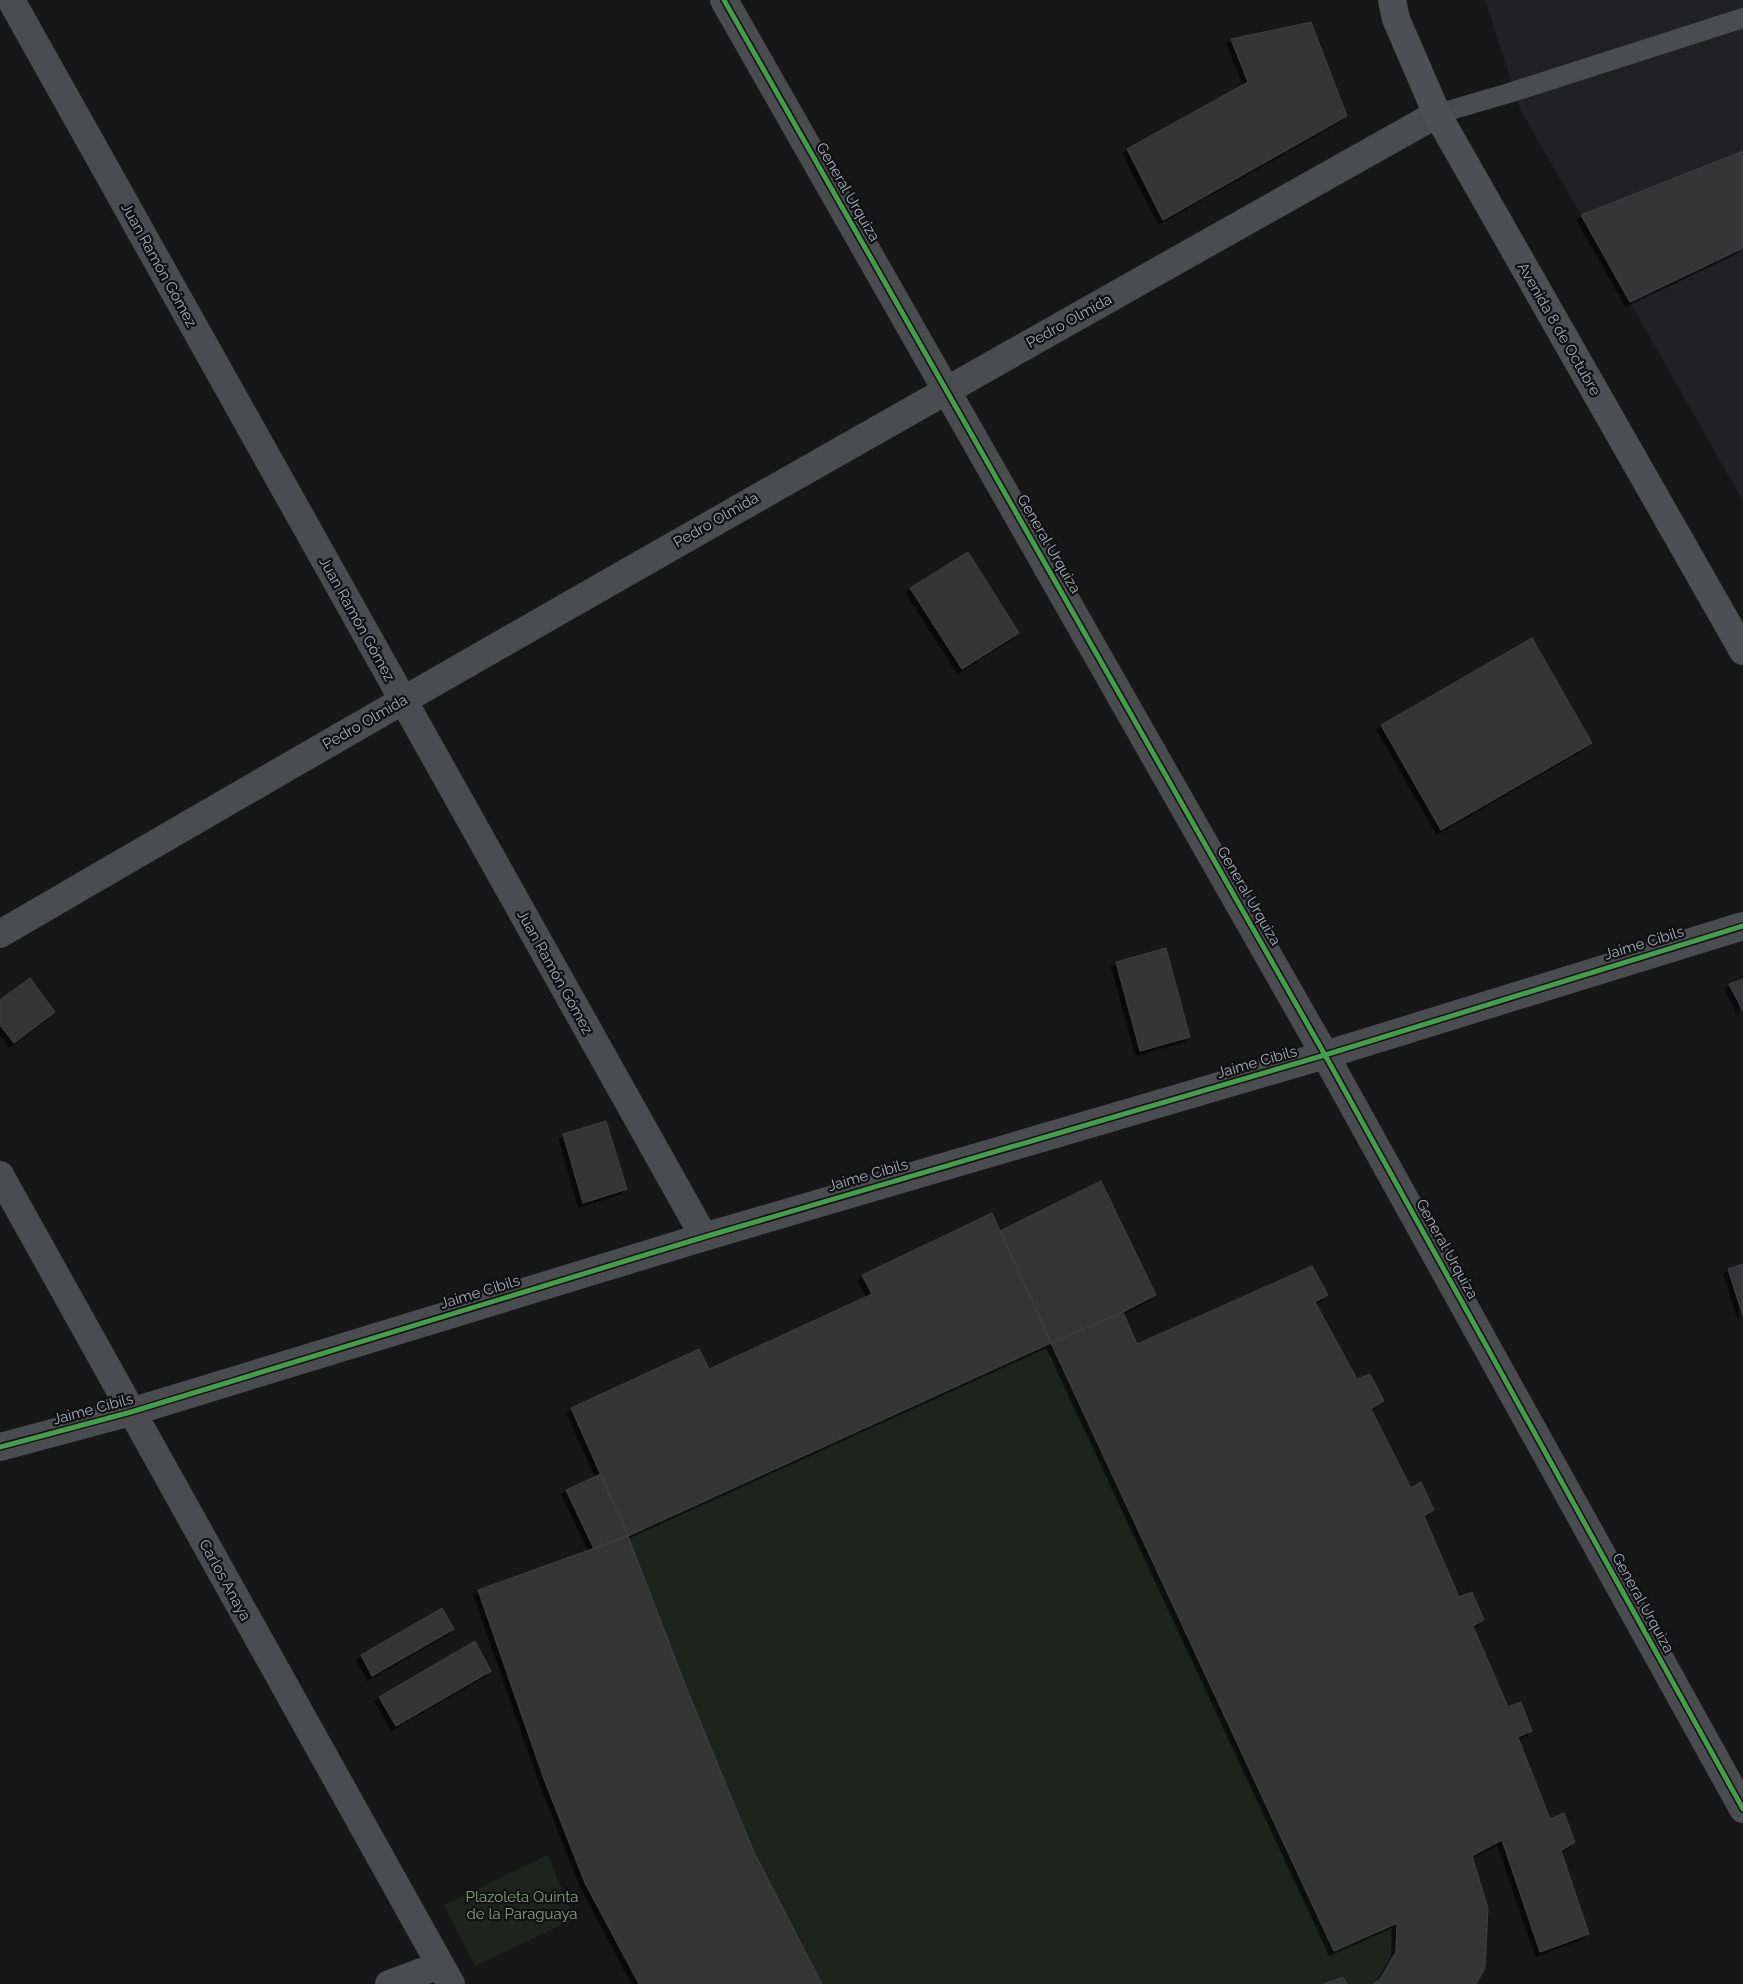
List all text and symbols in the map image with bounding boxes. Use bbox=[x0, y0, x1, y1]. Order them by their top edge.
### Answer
street label: General Urquiza bbox=[812, 139, 884, 245]
street label: Juan Ramón Gómez bbox=[117, 200, 201, 330]
street label: Avenida 8 de Octubre bbox=[1514, 259, 1605, 399]
street label: Pedro Olmida bbox=[1023, 290, 1115, 352]
street label: Pedro Olmida bbox=[670, 488, 762, 552]
street label: General Urquiza bbox=[1013, 491, 1085, 597]
street label: Juan Ramón Gómez bbox=[315, 554, 399, 684]
street label: Pedro Olmida bbox=[319, 690, 411, 754]
street label: General Urquiza bbox=[1213, 843, 1285, 949]
street label: Juan Ramón Gómez bbox=[513, 907, 597, 1037]
street label: Jaime Cibils bbox=[1602, 922, 1686, 964]
street label: Jaime Cibils bbox=[1215, 1042, 1299, 1082]
street label: Jaime Cibils bbox=[826, 1155, 910, 1195]
street label: General Urquiza bbox=[1412, 1196, 1482, 1302]
street label: Jaime Cibils bbox=[438, 1271, 522, 1313]
street label: Jaime Cibils bbox=[51, 1390, 135, 1428]
street label: Carlos Anaya bbox=[195, 1536, 255, 1624]
street label: General Urquiza bbox=[1608, 1550, 1678, 1656]
park label: Plazoleta Quinta de la Paraguaya bbox=[466, 1888, 578, 1923]

